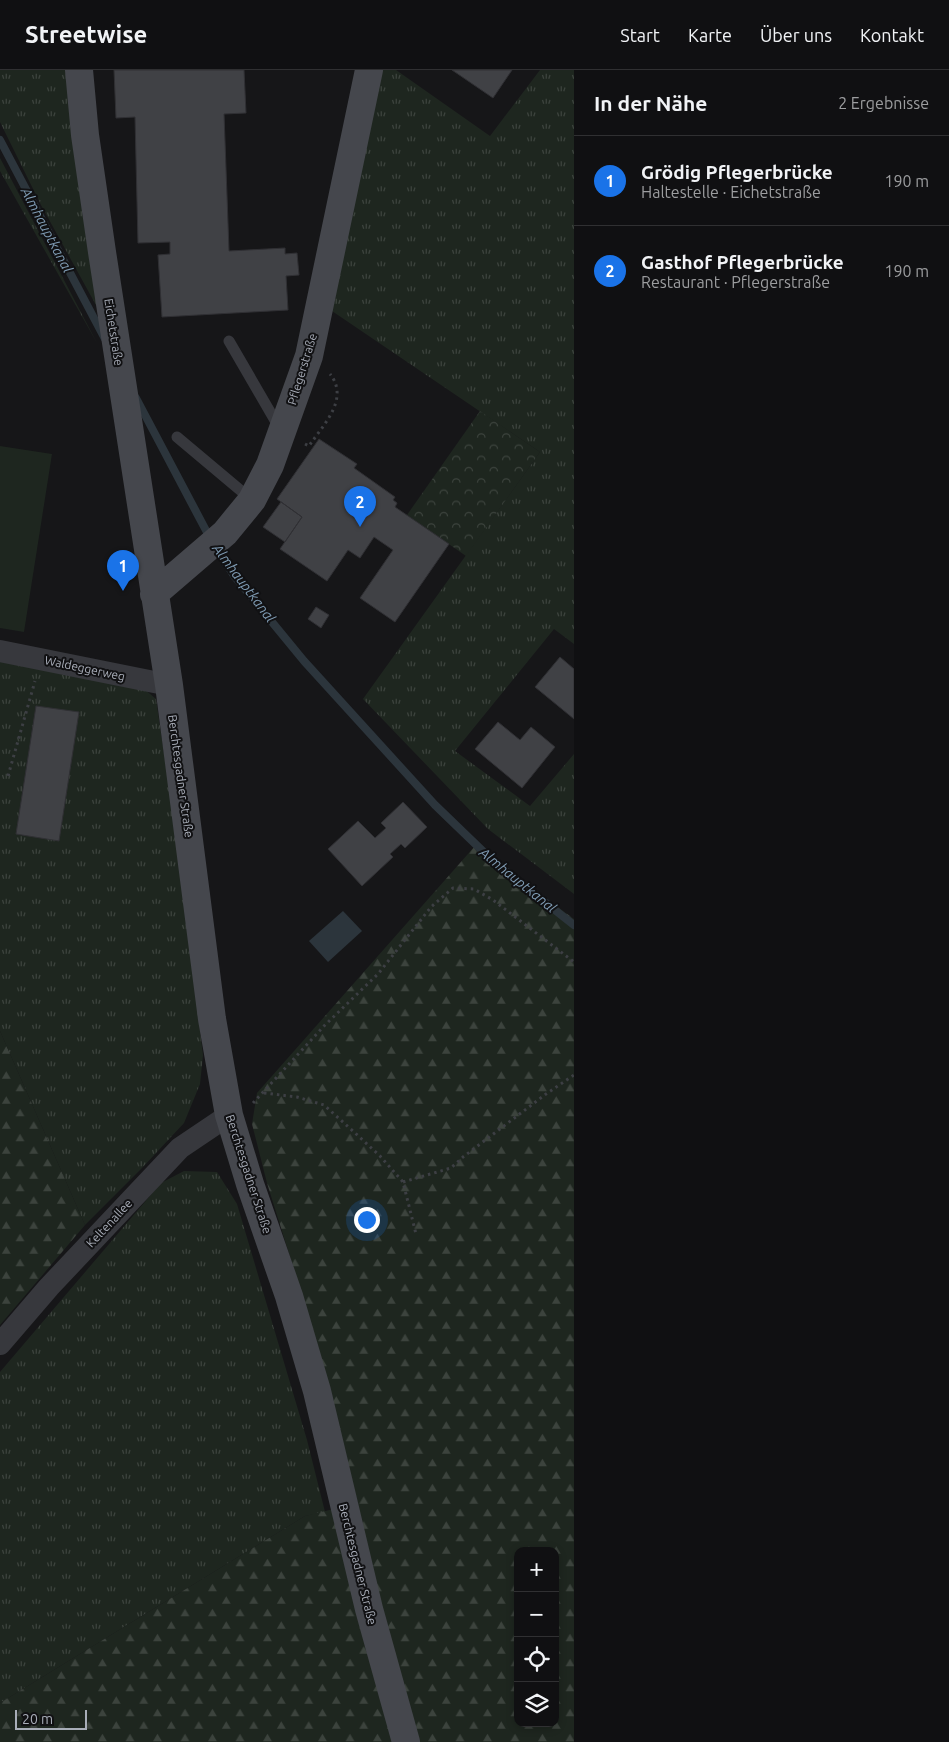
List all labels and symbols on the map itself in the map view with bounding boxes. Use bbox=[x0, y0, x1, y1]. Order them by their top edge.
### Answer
water label: Almhauptkanal bbox=[17, 184, 76, 275]
street label: Eichetstraße bbox=[102, 297, 126, 367]
street label: Pflegerstraße bbox=[285, 332, 319, 406]
pin: 2 bbox=[344, 486, 376, 527]
water label: Almhauptkanal bbox=[209, 540, 279, 625]
pin: 1 bbox=[107, 550, 139, 591]
street label: Waldeggerweg bbox=[44, 653, 126, 683]
street label: Berchtesgadner Straße bbox=[166, 714, 196, 838]
water label: Almhauptkanal bbox=[476, 844, 560, 916]
street label: Berchtesgadner Straße bbox=[224, 1113, 274, 1235]
street label: Keltenallee bbox=[84, 1196, 134, 1250]
your location bbox=[354, 1207, 380, 1233]
street label: Berchtesgadner Straße bbox=[337, 1502, 379, 1626]
scale bar bbox=[15, 1707, 88, 1730]

